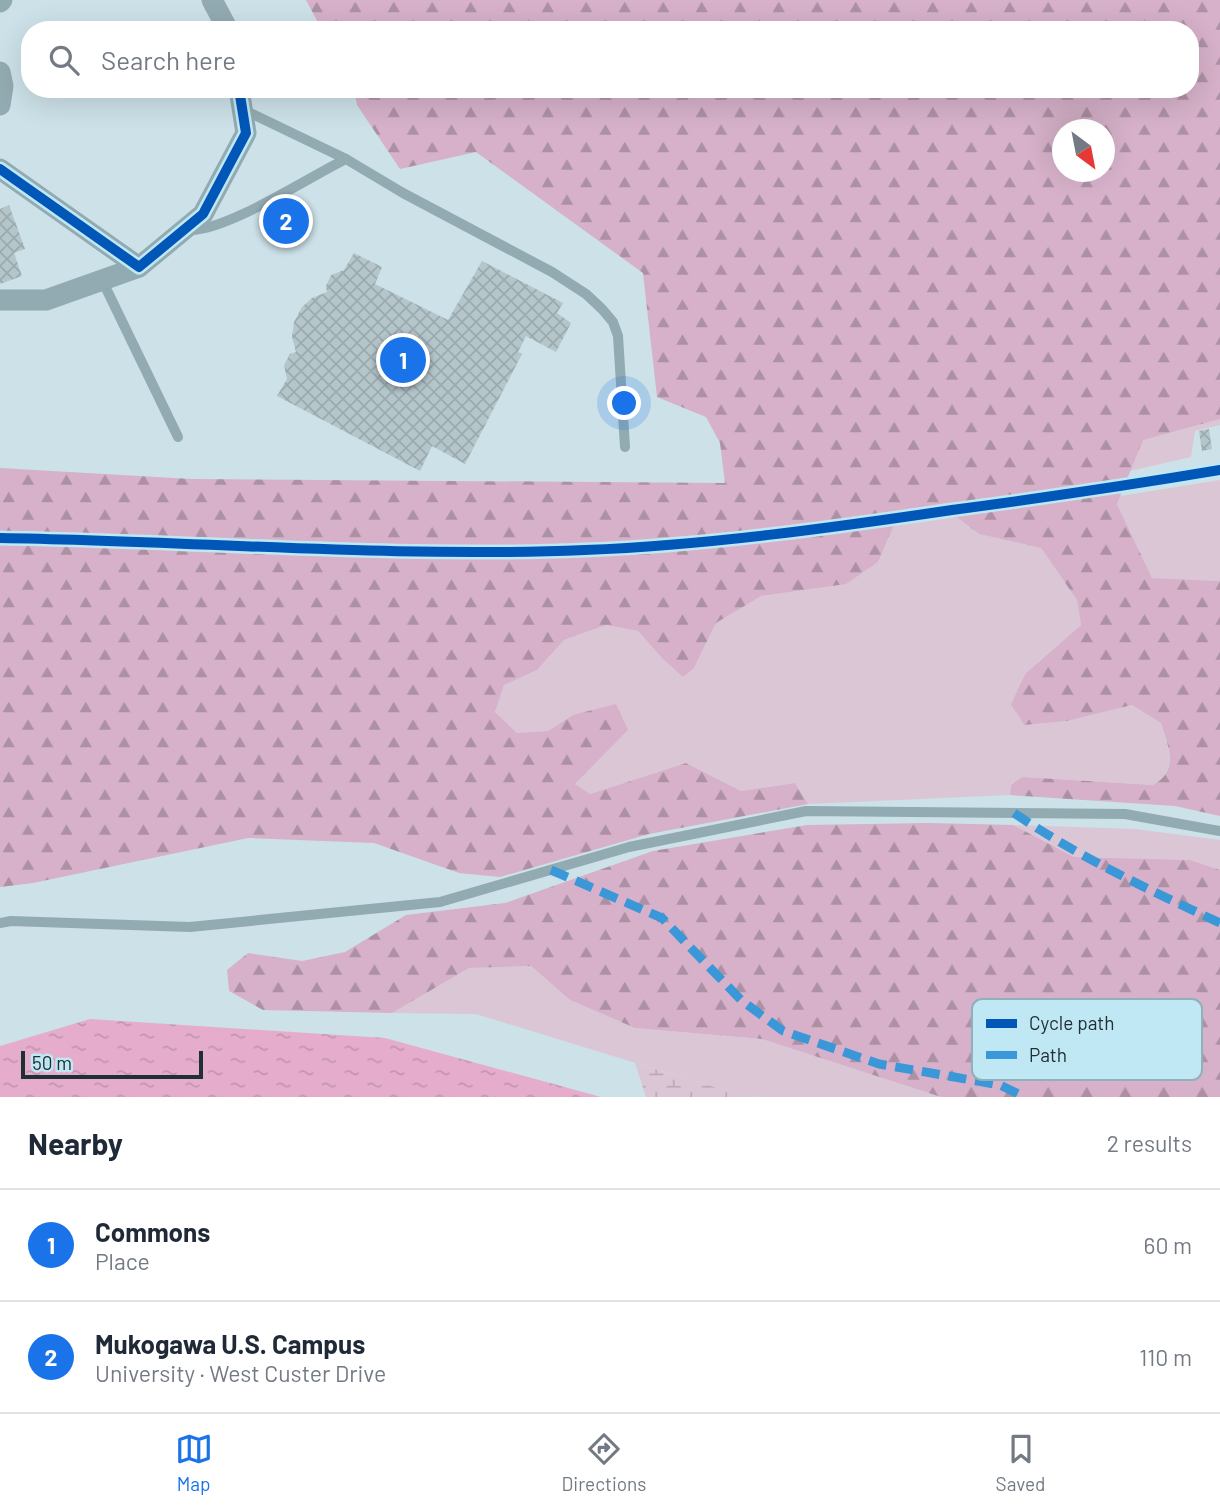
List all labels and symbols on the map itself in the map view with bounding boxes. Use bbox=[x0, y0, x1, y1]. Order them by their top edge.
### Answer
north arrow bbox=[1052, 119, 1115, 182]
pin: 2 bbox=[263, 195, 309, 247]
pin: 1 bbox=[380, 334, 426, 386]
your location bbox=[607, 386, 641, 420]
legend bbox=[972, 999, 1202, 1080]
text: Cycle path bbox=[1029, 1011, 1114, 1034]
text: Path bbox=[1029, 1043, 1067, 1066]
scale bar bbox=[21, 1048, 203, 1080]

